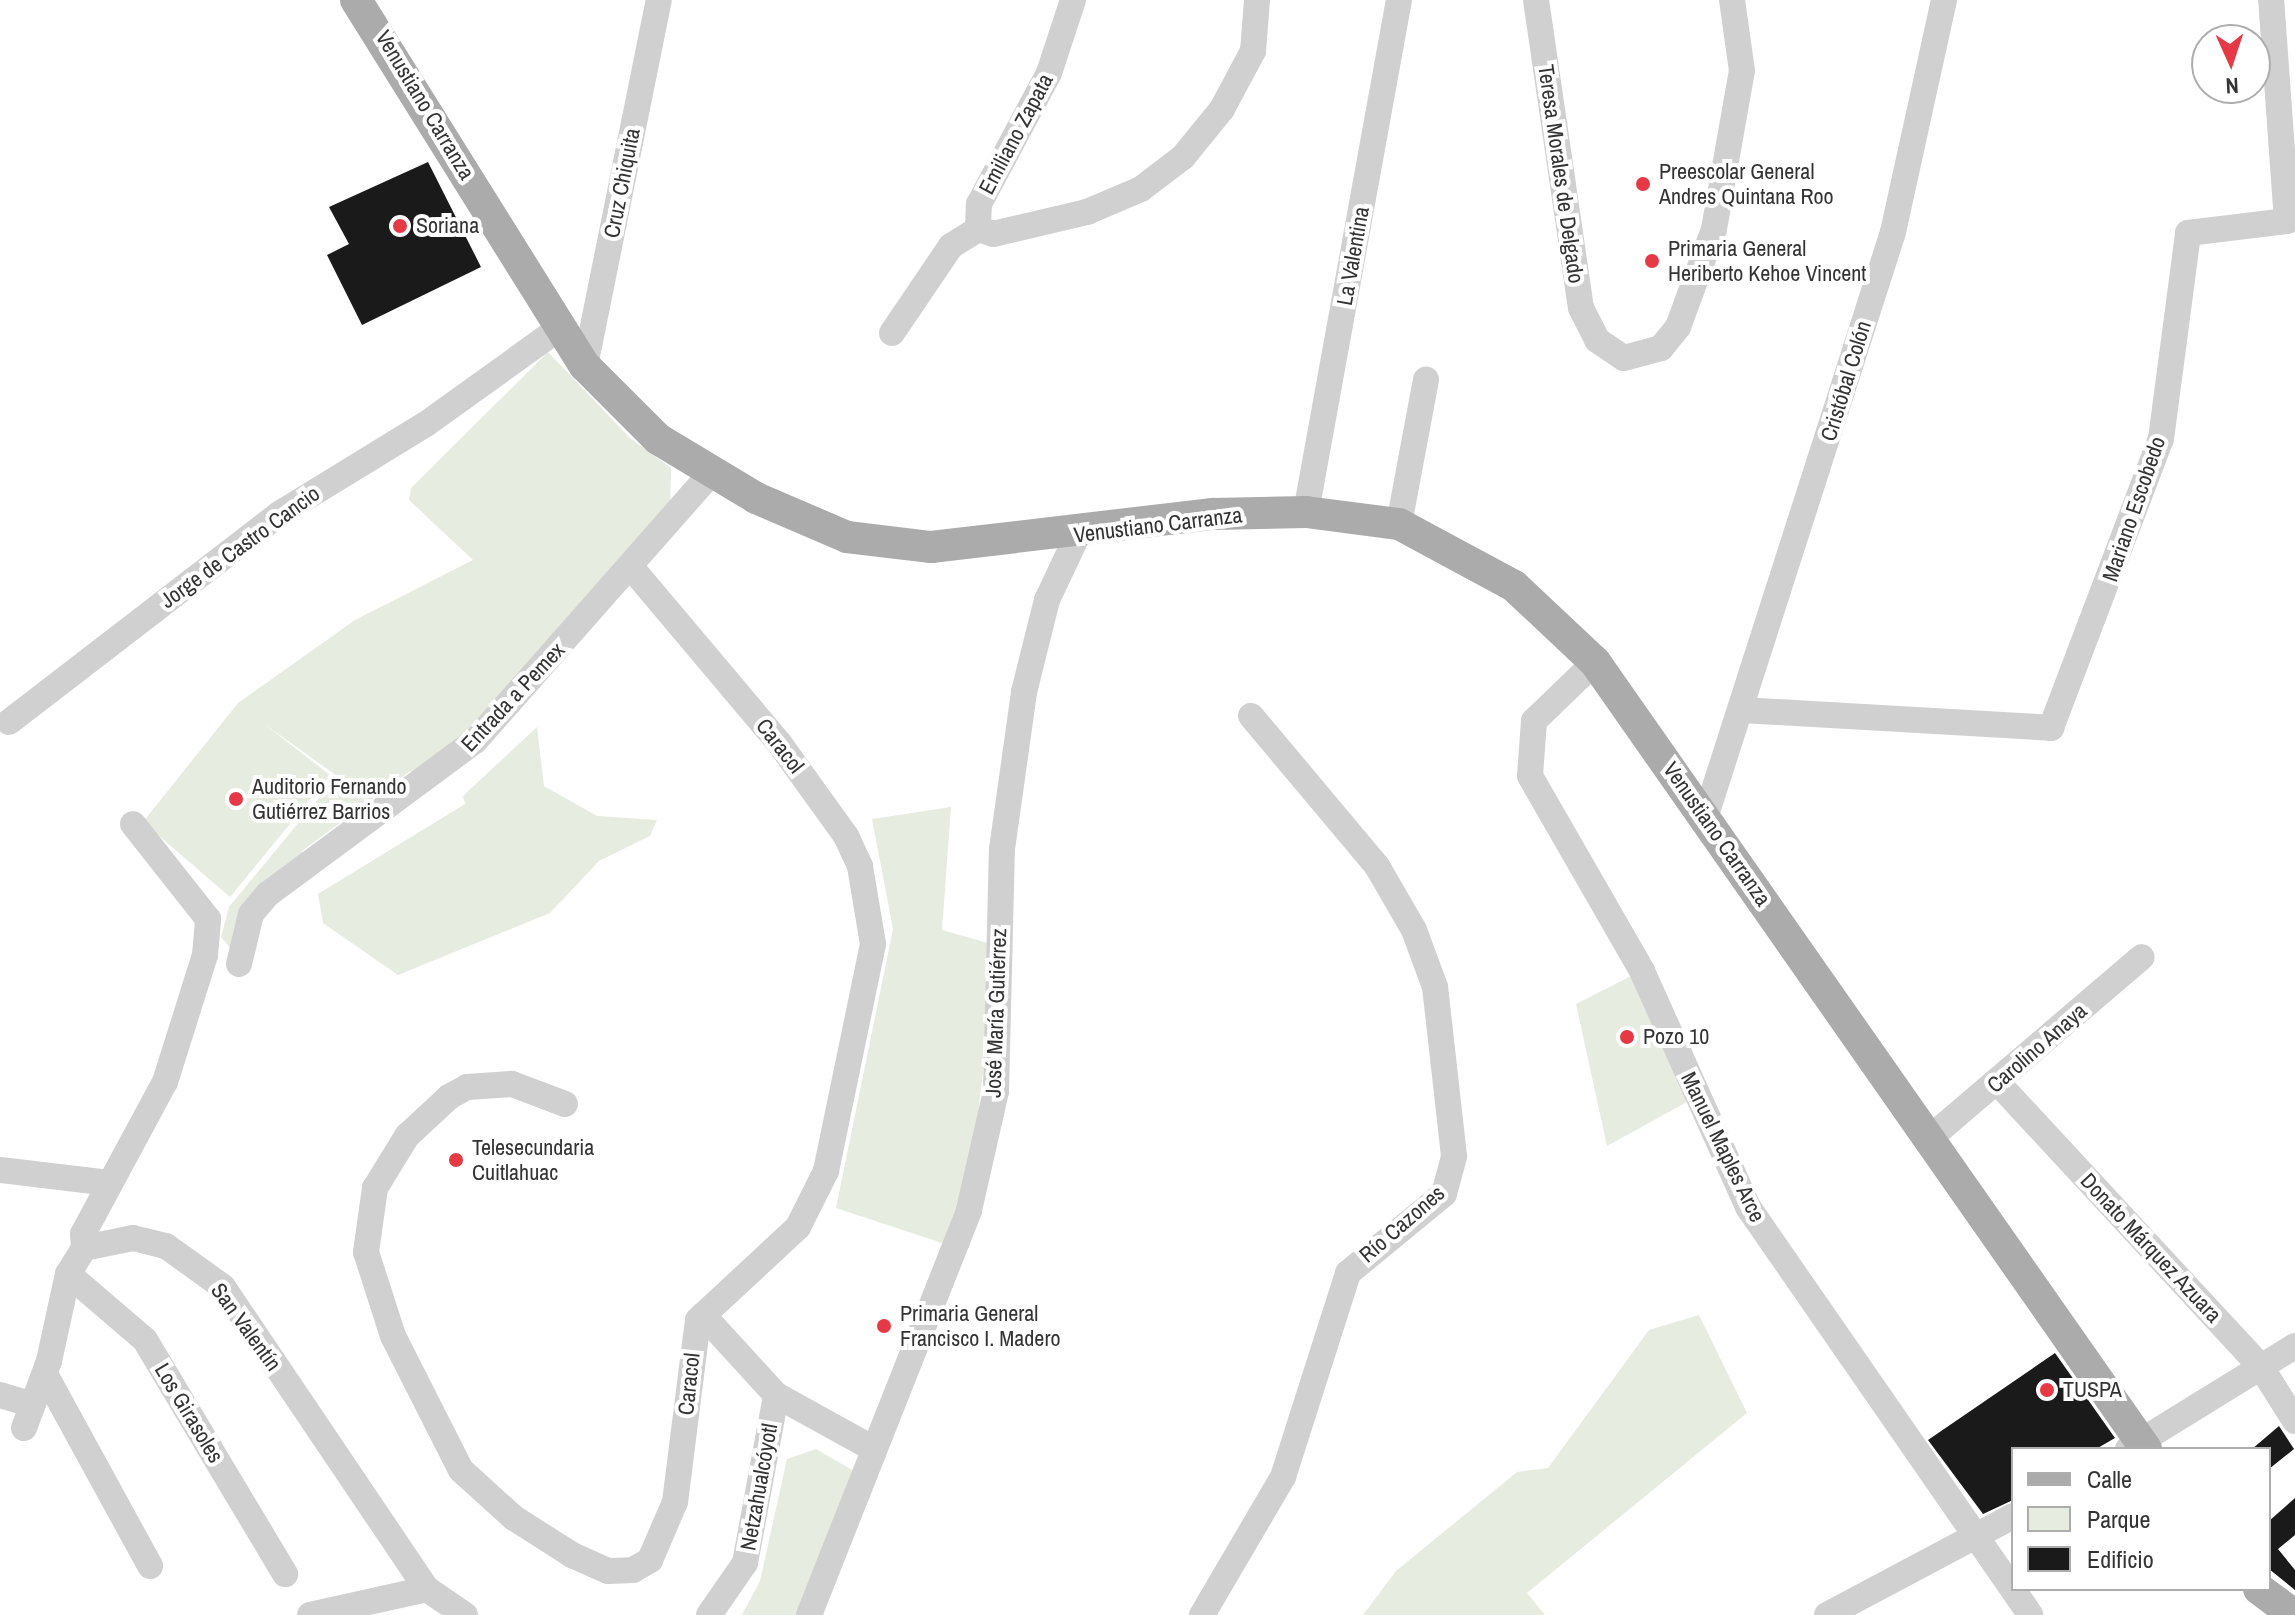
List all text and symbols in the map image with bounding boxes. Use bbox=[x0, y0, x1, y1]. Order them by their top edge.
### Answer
north arrow bbox=[2191, 24, 2271, 104]
street label: Venustiano Carranza bbox=[370, 26, 480, 184]
street label: Teresa Morales de Delgado bbox=[1533, 63, 1589, 285]
street label: Emiliano Zapata bbox=[973, 69, 1059, 199]
text: N bbox=[2225, 71, 2239, 101]
street label: Cruz Chiquita bbox=[598, 126, 646, 240]
place label: Preescolar General Andres Quintana Roo bbox=[1659, 158, 1834, 210]
marker: Preescolar General Andres Quintana Roo bbox=[1634, 175, 1652, 193]
street label: La Valentina bbox=[1331, 204, 1375, 308]
place label: Soriana bbox=[416, 213, 479, 239]
marker: Soriana bbox=[391, 217, 409, 235]
place label: Primaria General Heriberto Kehoe Vincent bbox=[1668, 235, 1866, 286]
marker: Primaria General Heriberto Kehoe Vincent bbox=[1643, 252, 1661, 270]
street label: Cristóbal Colón bbox=[1815, 318, 1877, 444]
street label: Mariano Escobedo bbox=[2097, 433, 2171, 585]
street label: Jorge de Castro Cancio bbox=[155, 480, 325, 614]
street label: Venustiano Carranza bbox=[1072, 502, 1244, 548]
street label: Entrada a Pemex bbox=[456, 637, 570, 757]
street label: Caracol bbox=[750, 713, 810, 779]
street label: Venustiano Carranza bbox=[1658, 757, 1776, 911]
place label: Auditorio Fernando Gutiérrez Barrios bbox=[252, 773, 407, 824]
marker: Auditorio Fernando Gutiérrez Barrios bbox=[227, 790, 245, 808]
street label: José María Gutiérrez bbox=[980, 928, 1012, 1098]
street label: Carolino Anaya bbox=[1981, 997, 2093, 1099]
place label: Pozo 10 bbox=[1643, 1024, 1709, 1050]
marker: Pozo 10 bbox=[1618, 1028, 1636, 1046]
street label: Manuel Maples Arce bbox=[1675, 1067, 1771, 1227]
place label: Telesecundaria Cuitlahuac bbox=[472, 1134, 594, 1186]
marker: Telesecundaria Cuitlahuac bbox=[447, 1151, 465, 1169]
street label: Donato Márquez Azuara bbox=[2075, 1167, 2227, 1329]
street label: Río Cazones bbox=[1354, 1180, 1450, 1268]
street label: San Valentín bbox=[205, 1278, 287, 1376]
place label: Primaria General Francisco I. Madero bbox=[900, 1300, 1060, 1352]
marker: Primaria General Francisco I. Madero bbox=[875, 1317, 893, 1335]
street label: Caracol bbox=[673, 1352, 705, 1416]
street label: Los Girasoles bbox=[149, 1359, 229, 1467]
place label: TUSPA bbox=[2063, 1377, 2122, 1403]
marker: TUSPA bbox=[2038, 1381, 2056, 1399]
street label: Netzahualcóyotl bbox=[735, 1422, 783, 1552]
legend bbox=[2011, 1447, 2271, 1591]
text: Calle bbox=[2087, 1463, 2132, 1495]
text: Parque bbox=[2087, 1503, 2150, 1535]
text: Edificio bbox=[2087, 1543, 2154, 1575]

